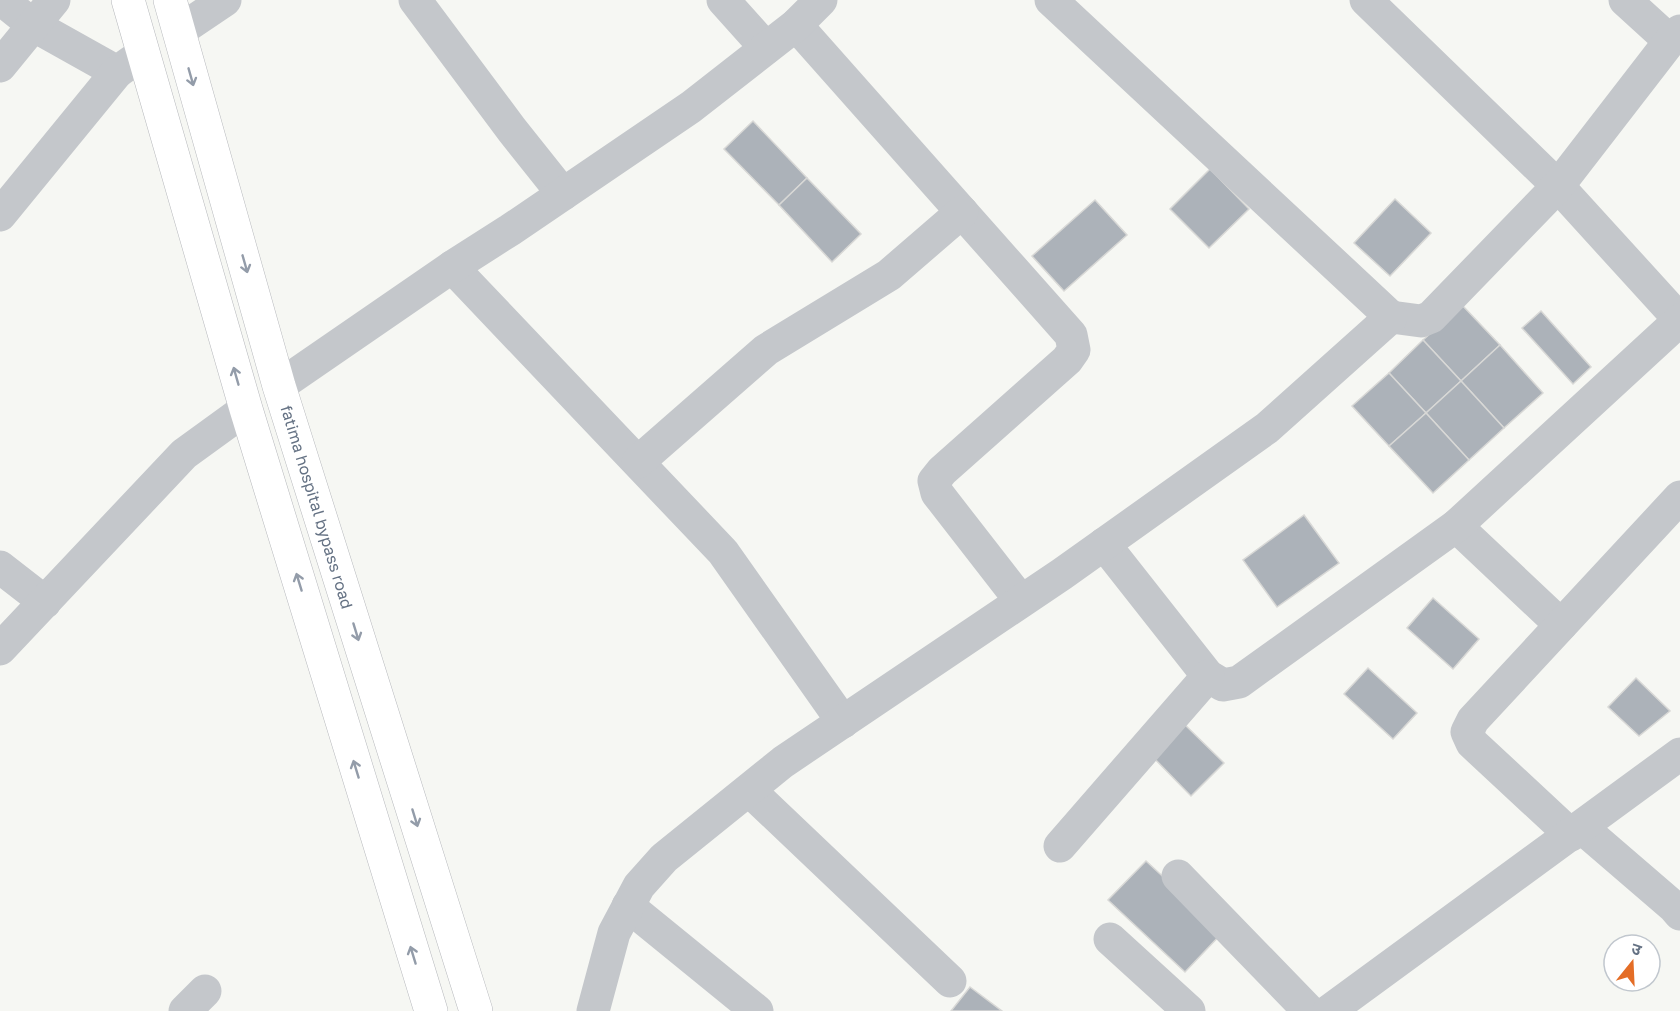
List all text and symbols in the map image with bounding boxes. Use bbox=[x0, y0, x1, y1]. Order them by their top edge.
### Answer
one-way arrow bbox=[186, 67, 198, 86]
one-way arrow bbox=[239, 254, 251, 273]
one-way arrow bbox=[230, 366, 241, 385]
street label: fatima hospital bypass road bbox=[276, 403, 358, 611]
one-way arrow bbox=[293, 573, 304, 592]
one-way arrow bbox=[352, 622, 363, 641]
one-way arrow bbox=[350, 760, 361, 779]
one-way arrow bbox=[410, 808, 421, 827]
north arrow bbox=[1602, 933, 1662, 993]
text: उ bbox=[1629, 938, 1645, 960]
one-way arrow bbox=[407, 946, 418, 965]

